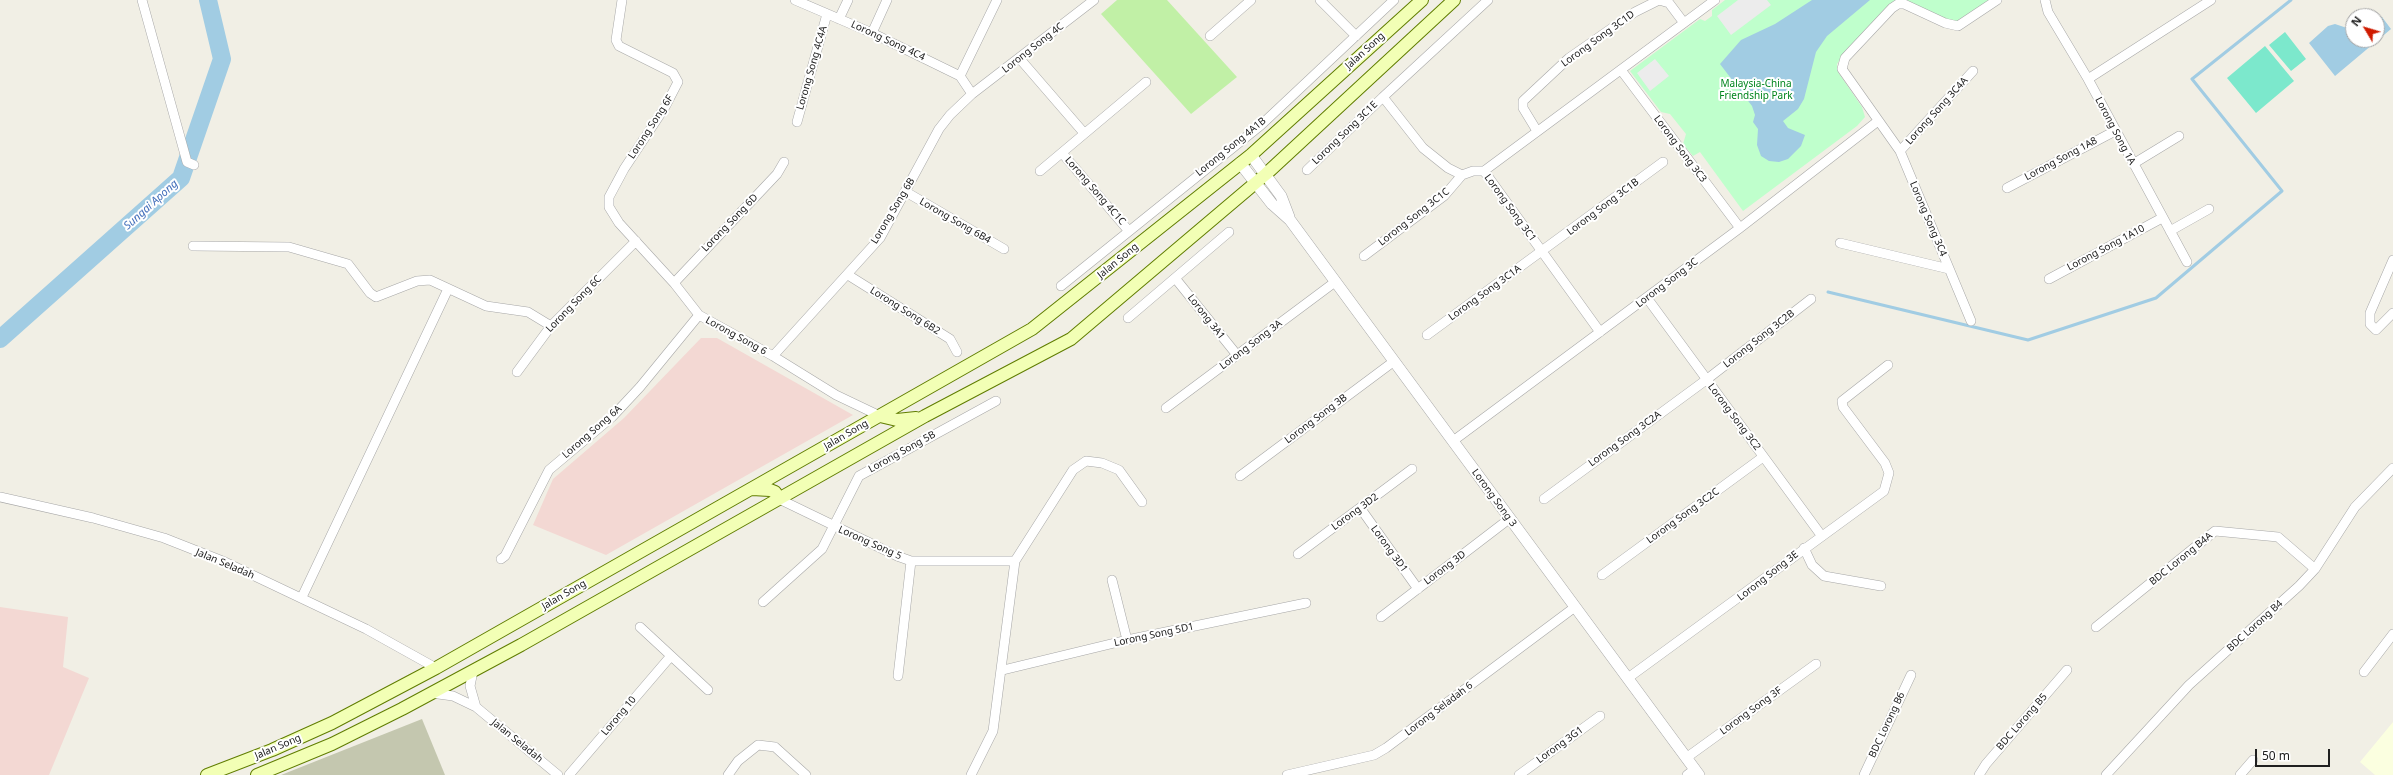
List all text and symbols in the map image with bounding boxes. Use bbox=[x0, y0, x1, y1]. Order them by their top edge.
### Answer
street label: Lorong Song 3C1D bbox=[1559, 8, 1637, 70]
north arrow bbox=[2345, 8, 2385, 48]
text: N bbox=[2347, 13, 2365, 29]
street label: Lorong Song 4C4 bbox=[849, 19, 927, 63]
street label: Lorong Song 4C bbox=[1000, 20, 1066, 76]
street label: Lorong Song 4C4A bbox=[794, 25, 830, 111]
street label: Jalan Song bbox=[1343, 30, 1387, 72]
street label: Lorong Song 3C4A bbox=[1903, 75, 1971, 147]
park label: Malaysia-China Friendship Park bbox=[1719, 78, 1793, 102]
street label: Lorong Song 6F bbox=[626, 93, 676, 161]
street label: Lorong Song 1A bbox=[2092, 95, 2138, 167]
street label: Lorong Song 3C1E bbox=[1310, 99, 1380, 167]
street label: Lorong Song 3C3 bbox=[1651, 113, 1709, 185]
street label: Lorong Song 4A1B bbox=[1193, 115, 1269, 179]
street label: Lorong Song 1A8 bbox=[2023, 135, 2099, 183]
street label: Lorong Song 4C1C bbox=[1062, 154, 1128, 228]
street label: Lorong Song 3C1 bbox=[1482, 172, 1538, 244]
street label: Lorong Song 6B bbox=[869, 176, 917, 246]
street label: Lorong Song 3C1B bbox=[1565, 176, 1641, 238]
water label: Sungai Apong bbox=[121, 177, 181, 233]
street label: Lorong Song 3C4 bbox=[1907, 180, 1949, 258]
street label: Lorong Song 3C1C bbox=[1376, 186, 1452, 248]
street label: Lorong Song 6D bbox=[699, 192, 761, 254]
street label: Lorong Song 6B4 bbox=[917, 196, 993, 246]
street label: Lorong Song 1A10 bbox=[2065, 222, 2147, 274]
street label: Jalan Song bbox=[1095, 241, 1141, 281]
street label: Lorong Song 3C bbox=[1634, 256, 1700, 310]
street label: Lorong Song 3C1A bbox=[1446, 263, 1524, 323]
street label: Lorong Song 6C bbox=[544, 273, 604, 335]
street label: Lorong Song 6B2 bbox=[868, 285, 942, 337]
street label: Lorong 3A1 bbox=[1185, 292, 1227, 342]
street label: Lorong Song 3C2B bbox=[1721, 308, 1797, 370]
street label: Lorong Song 6 bbox=[703, 314, 769, 358]
street label: Lorong Song 3A bbox=[1218, 318, 1284, 372]
street label: Lorong Song 3C2 bbox=[1705, 381, 1763, 453]
street label: Lorong Song 3B bbox=[1282, 392, 1350, 446]
street label: Lorong Song 6A bbox=[560, 403, 624, 461]
street label: Lorong Song 3C2A bbox=[1586, 409, 1664, 469]
street label: Jalan Song bbox=[822, 418, 870, 452]
street label: Lorong Song 5B bbox=[866, 429, 938, 475]
street label: Lorong Song 3 bbox=[1469, 467, 1519, 529]
street label: Lorong Song 3C2C bbox=[1644, 486, 1722, 546]
street label: Lorong 3D2 bbox=[1329, 491, 1381, 533]
street label: Lorong 3D1 bbox=[1368, 523, 1410, 575]
street label: Lorong Song 5 bbox=[836, 524, 904, 562]
street label: BDC Lorong B4A bbox=[2147, 530, 2215, 588]
street label: Jalan Seladah bbox=[194, 546, 256, 582]
street label: Lorong 3D bbox=[1422, 548, 1468, 588]
street label: Lorong Song 3E bbox=[1735, 549, 1801, 603]
street label: Jalan Song bbox=[540, 578, 588, 612]
street label: BDC Lorong B4 bbox=[2225, 598, 2285, 654]
street label: Lorong Song 5D1 bbox=[1113, 621, 1195, 649]
street label: Lorong Seladah 6 bbox=[1403, 680, 1475, 738]
street label: Lorong Song 3F bbox=[1718, 685, 1784, 737]
street label: BDC Lorong B6 bbox=[1867, 690, 1907, 760]
street label: BDC Lorong B5 bbox=[1994, 691, 2050, 753]
street label: Lorong 10 bbox=[599, 694, 639, 738]
street label: Jalan Seladah bbox=[489, 717, 545, 765]
street label: Lorong 3G1 bbox=[1534, 724, 1586, 766]
street label: Jalan Song bbox=[253, 732, 303, 762]
scale bar bbox=[2257, 741, 2332, 767]
text: 50 m bbox=[2262, 747, 2290, 764]

